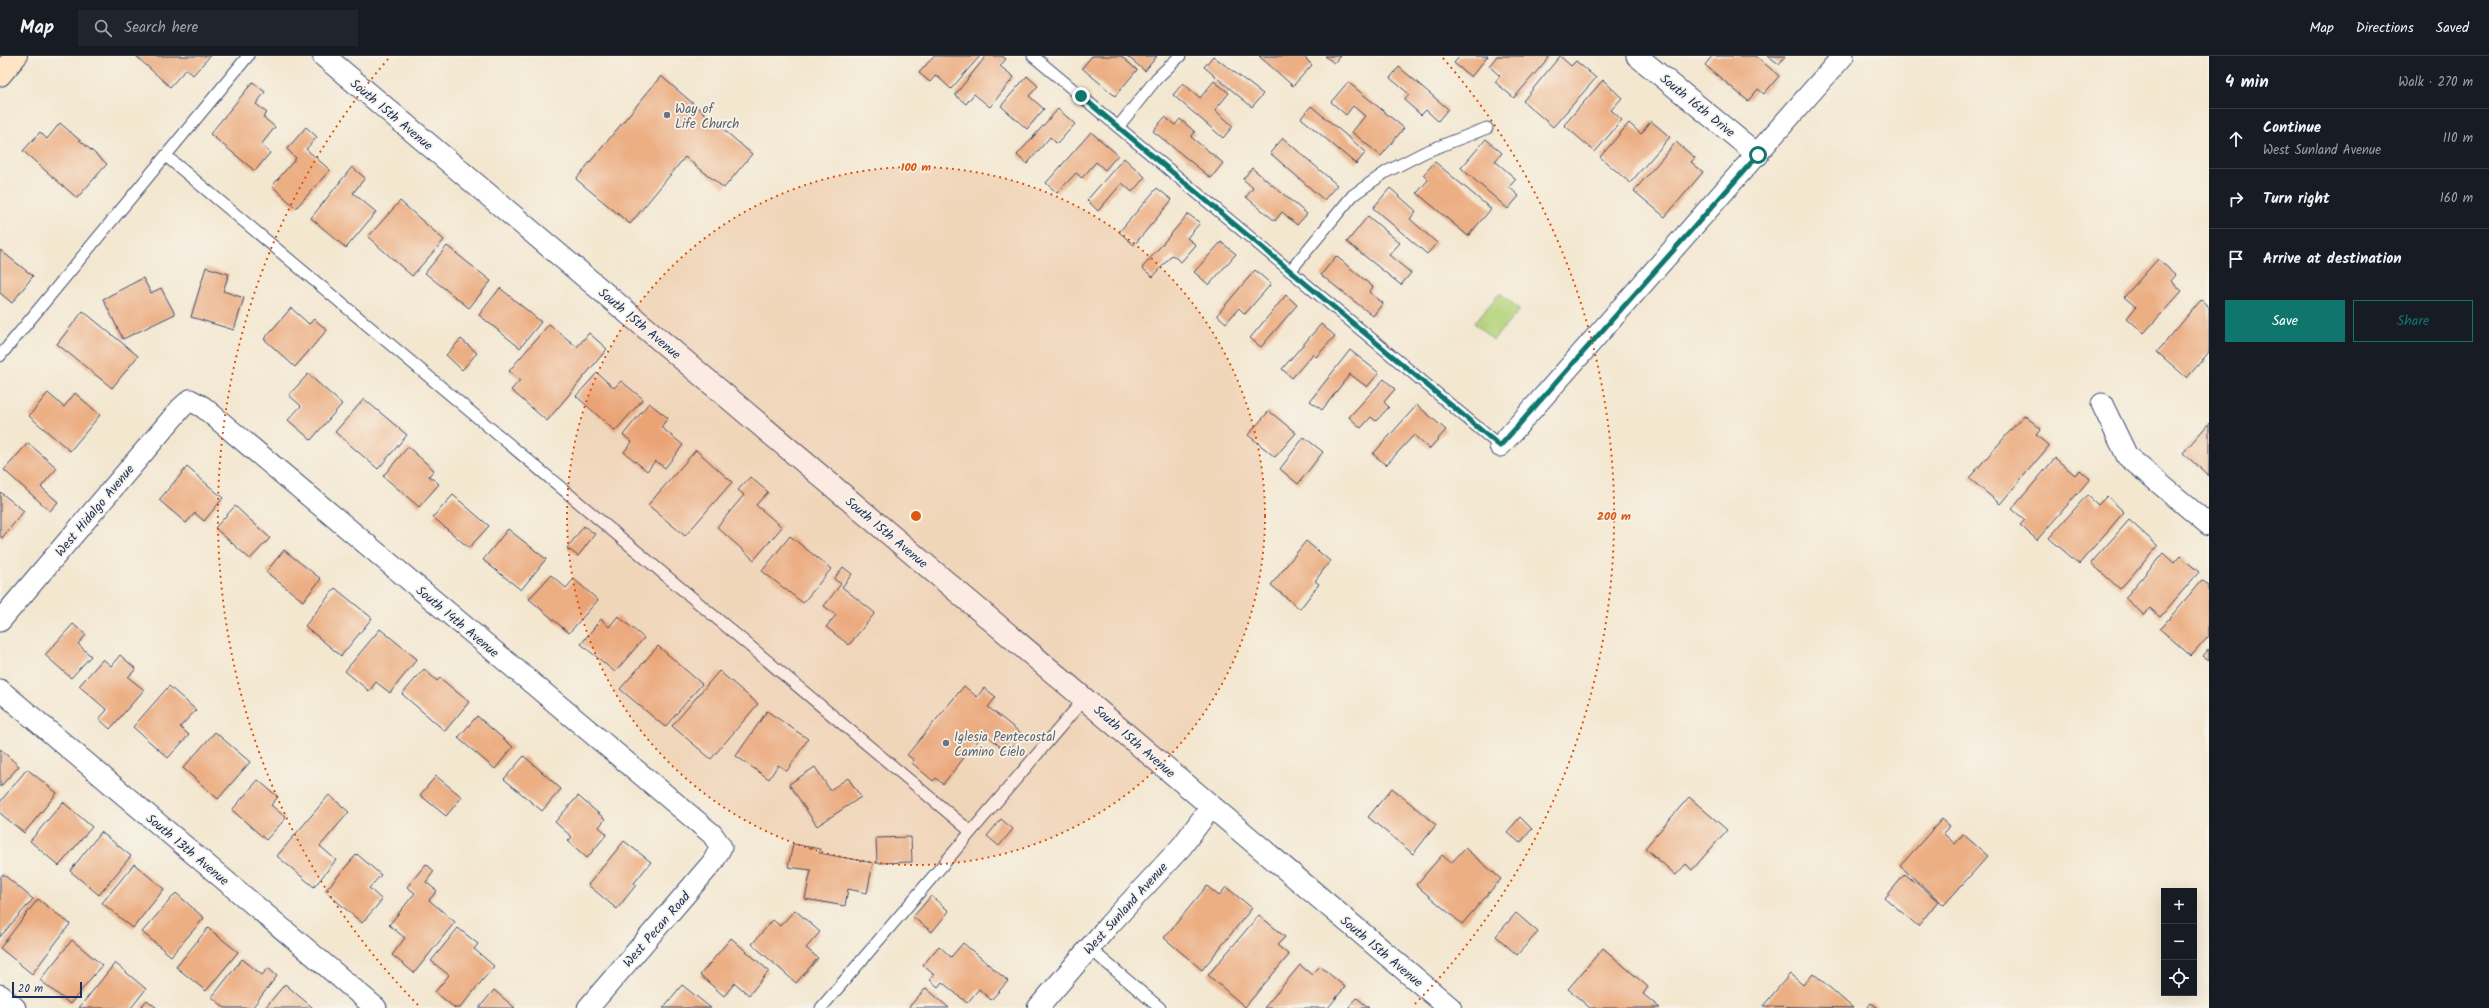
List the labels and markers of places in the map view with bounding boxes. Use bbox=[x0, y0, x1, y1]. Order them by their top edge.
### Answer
place label: Way of Life Church bbox=[675, 99, 739, 135]
marker: Way of Life Church bbox=[662, 110, 672, 120]
centre of rings bbox=[909, 509, 923, 523]
place label: Iglesia Pentecostal Camino Cielo bbox=[954, 727, 1055, 763]
marker: Iglesia Pentecostal Camino Cielo bbox=[941, 738, 951, 748]

